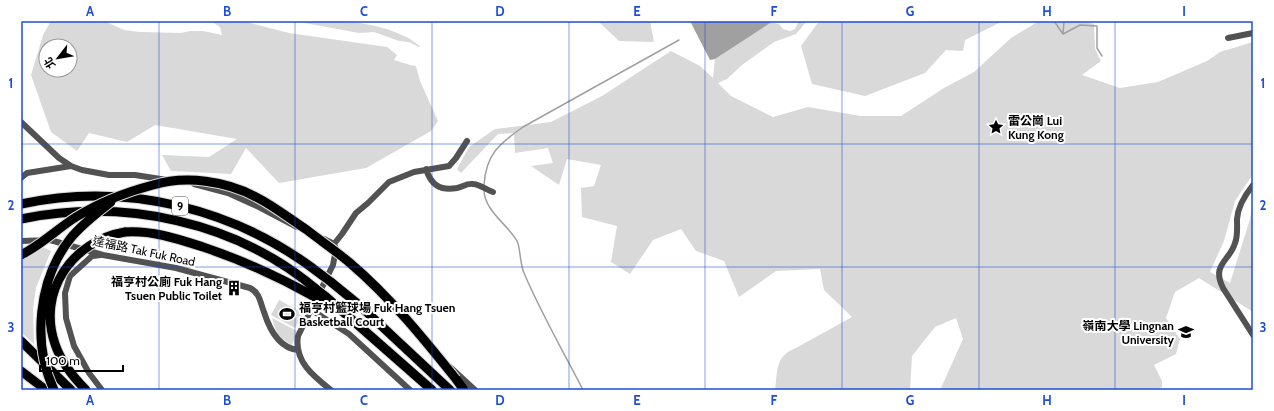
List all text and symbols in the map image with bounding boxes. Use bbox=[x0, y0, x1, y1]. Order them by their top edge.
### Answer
text: A bbox=[86, 3, 95, 19]
text: B bbox=[223, 3, 231, 19]
text: C bbox=[360, 3, 368, 19]
text: D bbox=[495, 3, 505, 19]
text: E bbox=[633, 3, 641, 19]
text: F bbox=[771, 3, 778, 19]
text: G bbox=[906, 3, 915, 19]
text: H bbox=[1042, 3, 1052, 19]
text: I bbox=[1182, 3, 1186, 19]
north arrow bbox=[38, 38, 78, 78]
text: 北 bbox=[41, 55, 58, 71]
text: 1 bbox=[9, 75, 13, 91]
text: 1 bbox=[1261, 75, 1265, 91]
place label: 雷公崗 Lui Kung Kong bbox=[1008, 113, 1064, 142]
place icon: 雷公崗 Lui Kung Kong bbox=[987, 118, 1005, 136]
text: 2 bbox=[8, 197, 15, 213]
road number: 9 bbox=[172, 197, 188, 215]
text: 2 bbox=[1260, 197, 1267, 213]
street label: 達福路 Tak Fuk Road bbox=[91, 233, 197, 269]
place label: 福亨村公廁 Fuk Hang Tsuen Public Toilet bbox=[111, 274, 222, 303]
building icon: 福亨村公廁 Fuk Hang Tsuen Public Toilet bbox=[225, 279, 243, 297]
place label: 福亨村籃球場 Fuk Hang Tsuen Basketball Court bbox=[299, 300, 455, 329]
sports icon: 福亨村籃球場 Fuk Hang Tsuen Basketball Court bbox=[278, 305, 296, 323]
place label: 嶺南大學 Lingnan University bbox=[1083, 318, 1175, 347]
text: 3 bbox=[7, 319, 15, 335]
text: 3 bbox=[1259, 319, 1267, 335]
school or university icon: 嶺南大學 Lingnan University bbox=[1177, 323, 1195, 341]
scale bar bbox=[40, 347, 123, 373]
text: 100 m bbox=[46, 353, 80, 368]
text: A bbox=[86, 392, 95, 408]
text: B bbox=[223, 392, 231, 408]
text: C bbox=[360, 392, 368, 408]
text: D bbox=[495, 392, 505, 408]
text: E bbox=[633, 392, 641, 408]
text: F bbox=[771, 392, 778, 408]
text: G bbox=[906, 392, 915, 408]
text: H bbox=[1042, 392, 1052, 408]
text: I bbox=[1182, 392, 1186, 408]

